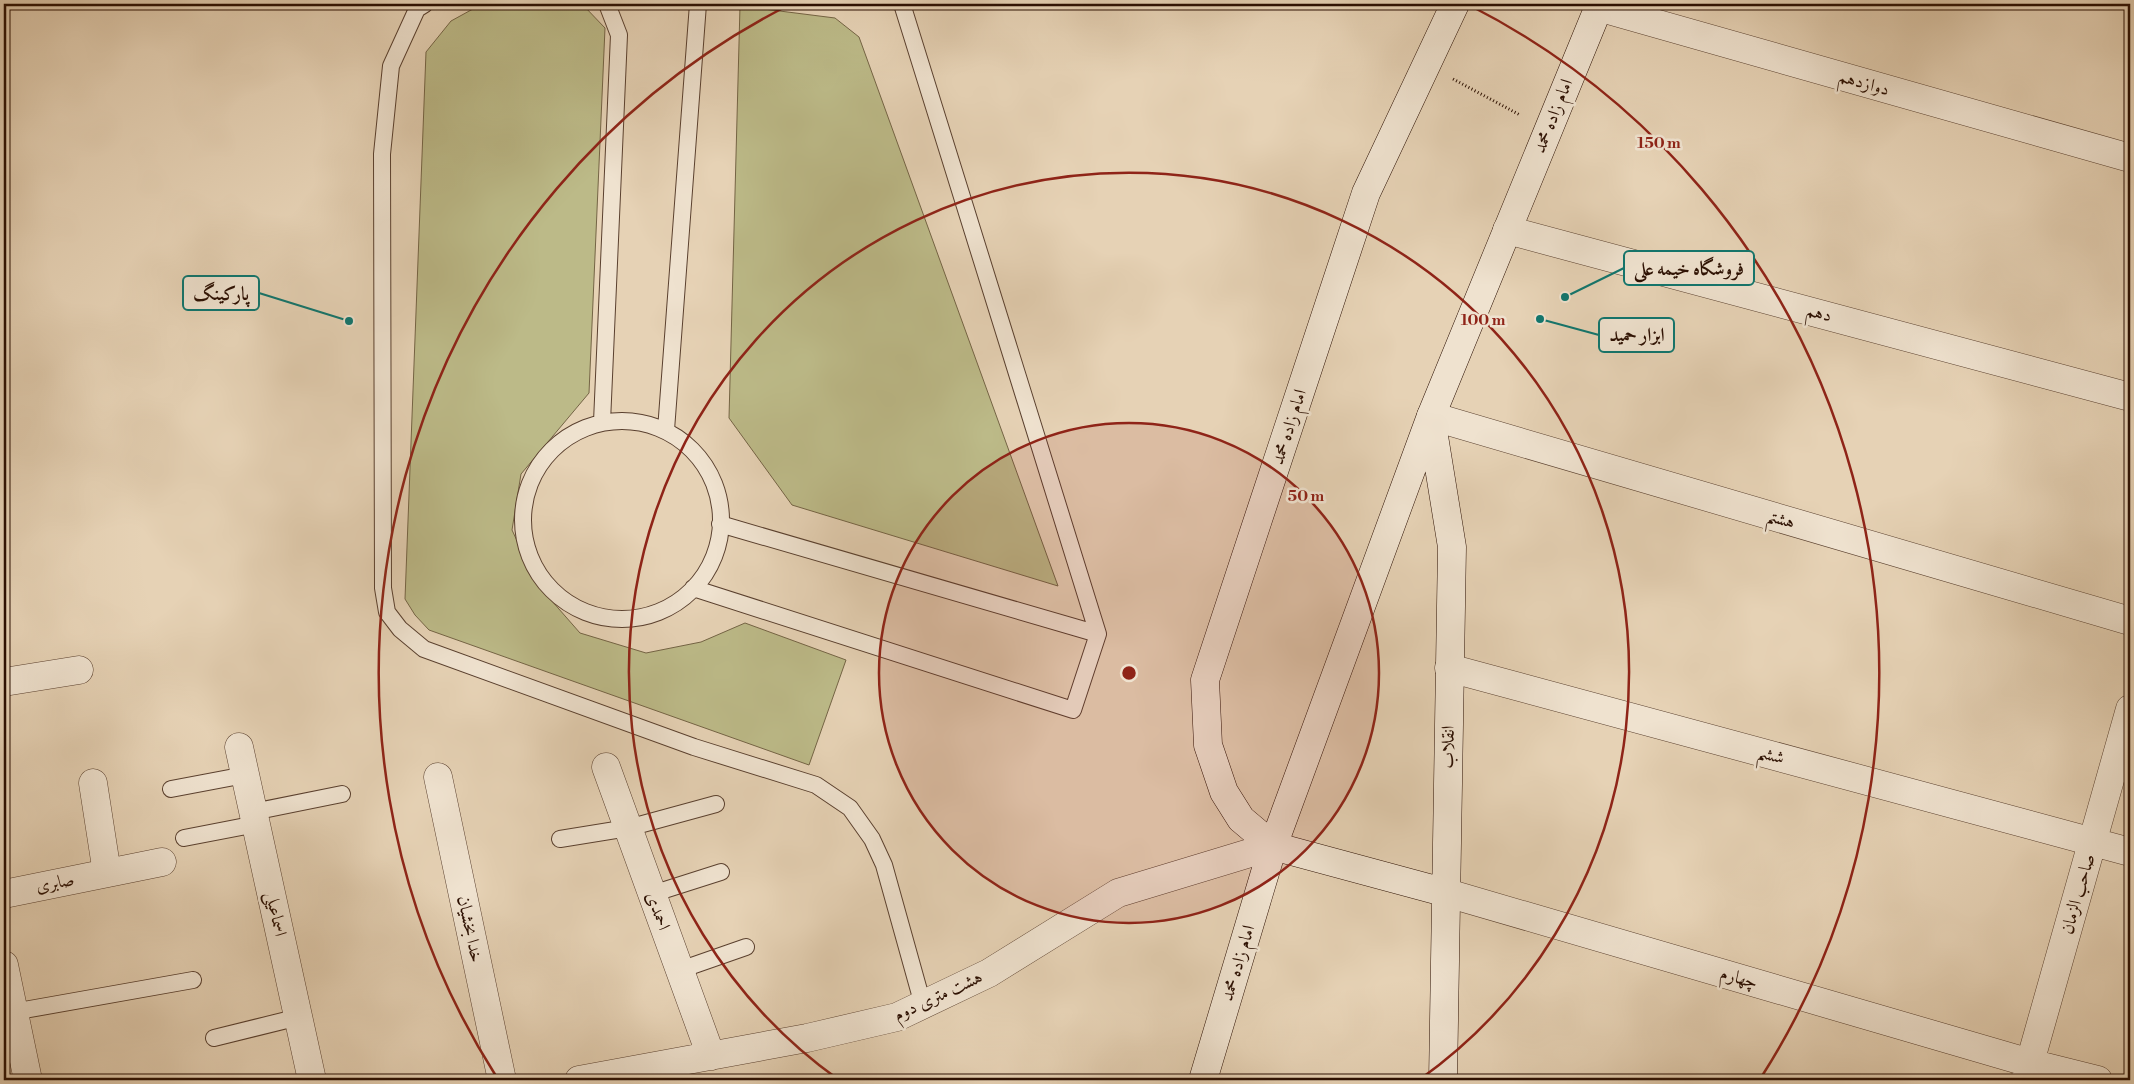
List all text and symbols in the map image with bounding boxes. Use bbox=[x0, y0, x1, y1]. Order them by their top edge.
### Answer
street label: دوازدهم bbox=[1834, 65, 1892, 106]
street label: امام زاده محمد bbox=[1528, 75, 1582, 158]
text: 150 m bbox=[1637, 134, 1681, 153]
callout: فروشگاه خیمه علی bbox=[1624, 251, 1754, 285]
text: فروشگاه خیمه علی bbox=[1633, 256, 1744, 284]
callout: پارکینگ bbox=[183, 276, 259, 310]
text: پارکینگ bbox=[193, 281, 250, 308]
street label: دهم bbox=[1802, 299, 1834, 332]
text: 100 m bbox=[1461, 311, 1506, 330]
callout: ابزار حمید bbox=[1599, 318, 1674, 352]
text: ابزار حمید bbox=[1609, 323, 1665, 347]
street label: امام زاده محمد bbox=[1266, 386, 1316, 469]
text: 50 m bbox=[1288, 487, 1324, 506]
street label: هشتم bbox=[1763, 504, 1798, 540]
centre of rings bbox=[1120, 664, 1138, 682]
street label: انقلاب bbox=[1436, 725, 1460, 769]
street label: ششم bbox=[1753, 740, 1787, 775]
street label: صاحب الزمان bbox=[2056, 851, 2100, 937]
street label: صابری bbox=[34, 868, 76, 898]
street label: اسماعیلی bbox=[259, 889, 292, 939]
street label: احمدی bbox=[640, 889, 676, 933]
street label: خدا بخشیان bbox=[452, 894, 488, 964]
street label: امام زاده محمد bbox=[1216, 922, 1264, 1005]
street label: چهارم bbox=[1716, 962, 1761, 998]
street label: هشت متری دوم bbox=[890, 965, 988, 1030]

